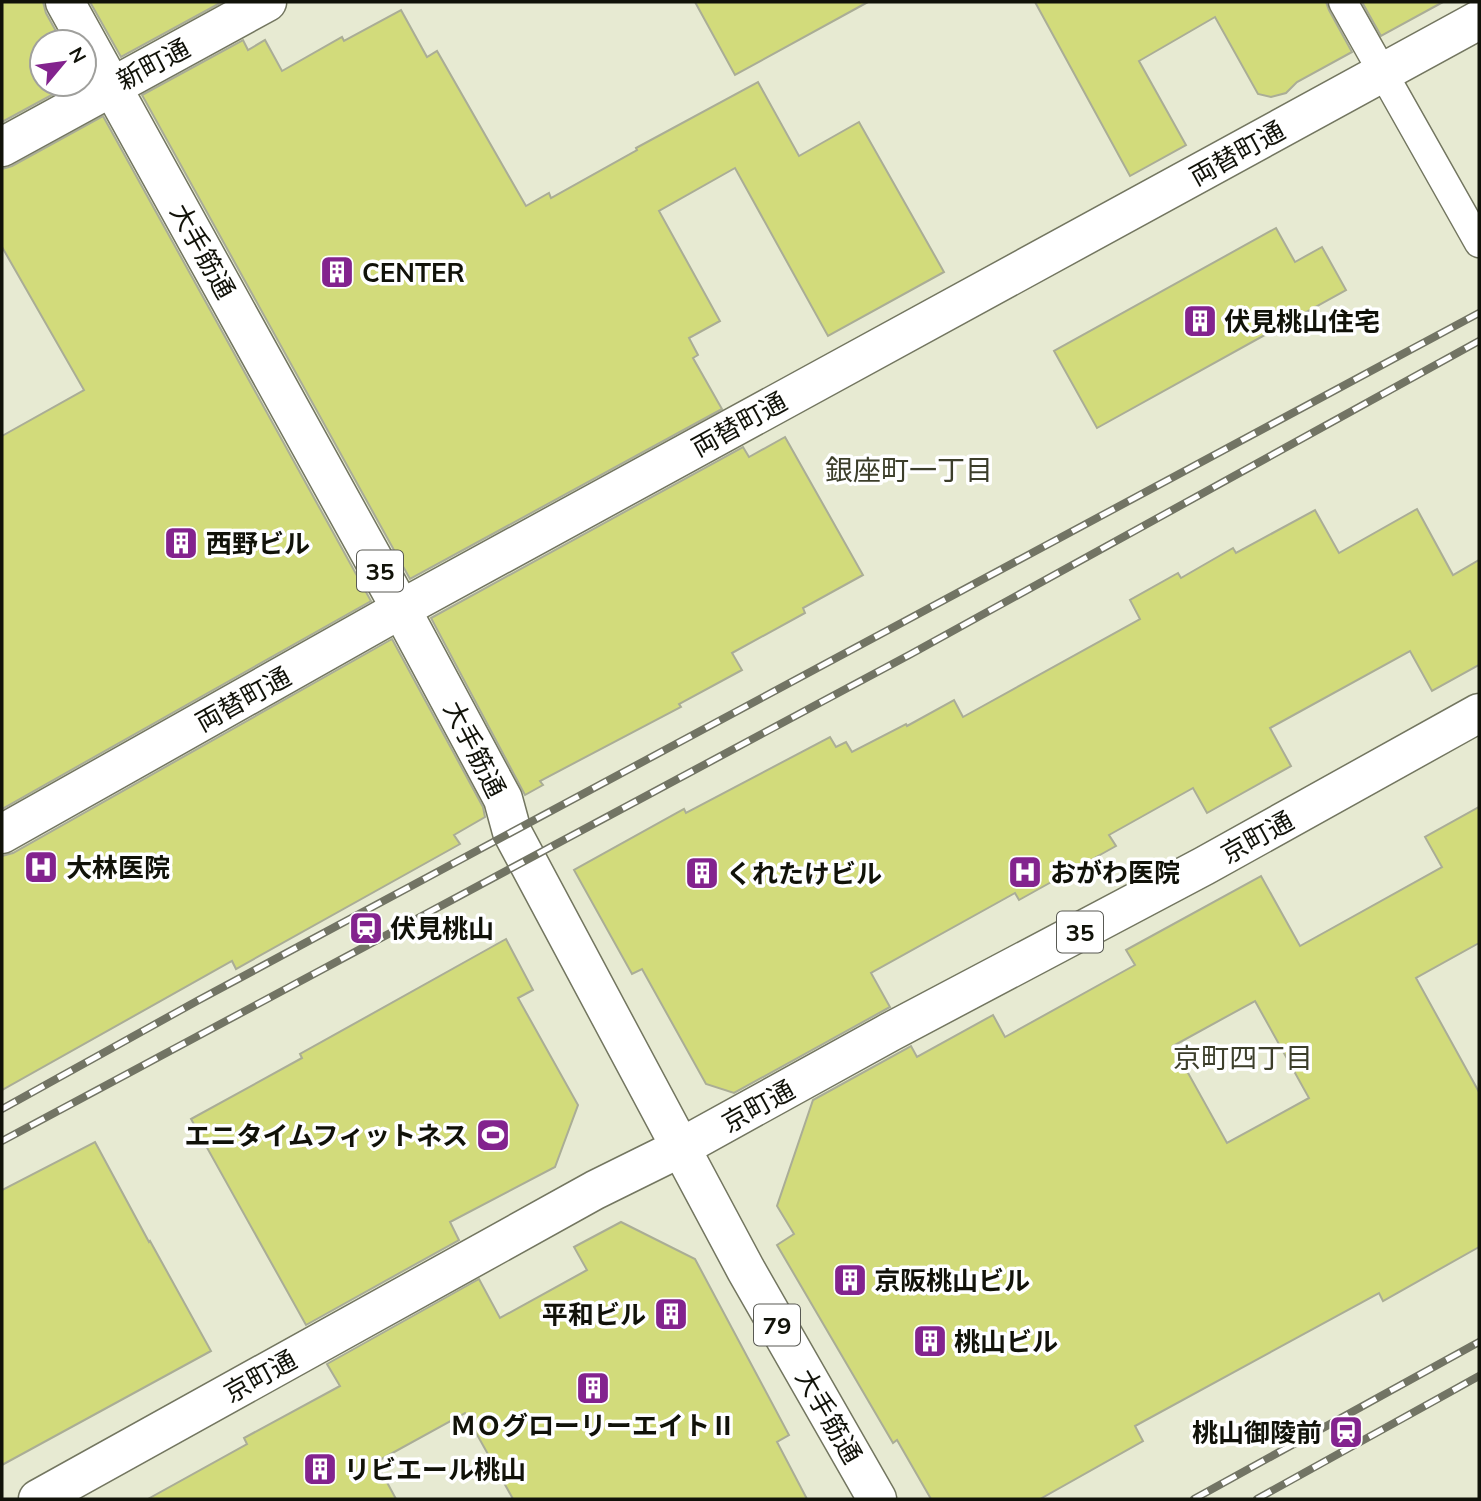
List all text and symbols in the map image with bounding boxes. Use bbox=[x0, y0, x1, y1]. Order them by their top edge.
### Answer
north arrow bbox=[28, 28, 98, 98]
street label: 新町通 bbox=[111, 31, 195, 97]
text: N bbox=[64, 43, 92, 67]
street label: 両替町通 bbox=[1184, 113, 1290, 193]
street label: 大手筋通 bbox=[163, 198, 243, 304]
building icon: CENTER bbox=[318, 253, 356, 291]
place label: CENTER bbox=[362, 256, 465, 289]
building icon: 伏見桃山住宅 bbox=[1181, 302, 1219, 340]
place label: 伏見桃山住宅 bbox=[1224, 305, 1380, 338]
street label: 両替町通 bbox=[686, 384, 792, 464]
district label: 銀座町一丁目 bbox=[825, 452, 993, 487]
building icon: 西野ビル bbox=[162, 524, 200, 562]
place label: 西野ビル bbox=[206, 527, 310, 560]
road number: 35 bbox=[357, 550, 403, 592]
street label: 両替町通 bbox=[190, 659, 296, 739]
street label: 大手筋通 bbox=[437, 695, 513, 803]
street label: 京町通 bbox=[1215, 804, 1299, 870]
hospital icon: 大林医院 bbox=[22, 848, 60, 886]
place label: 大林医院 bbox=[66, 851, 170, 884]
hospital icon: おがわ医院 bbox=[1006, 853, 1044, 891]
building icon: くれたけビル bbox=[683, 854, 721, 892]
place label: おがわ医院 bbox=[1050, 856, 1180, 889]
place label: くれたけビル bbox=[726, 857, 882, 890]
station icon: 伏見桃山 bbox=[347, 909, 385, 947]
place label: 伏見桃山 bbox=[390, 912, 494, 945]
road number: 35 bbox=[1057, 912, 1103, 952]
district label: 京町四丁目 bbox=[1173, 1040, 1313, 1075]
street label: 京町通 bbox=[716, 1073, 800, 1139]
sports icon: エニタイムフィットネス bbox=[474, 1116, 512, 1154]
place label: エニタイムフィットネス bbox=[185, 1119, 468, 1152]
building icon: 京阪桃山ビル bbox=[831, 1261, 869, 1299]
place label: 京阪桃山ビル bbox=[874, 1264, 1030, 1297]
building icon: 平和ビル bbox=[652, 1295, 690, 1333]
place label: 平和ビル bbox=[542, 1298, 646, 1331]
road number: 79 bbox=[754, 1304, 800, 1345]
building icon: 桃山ビル bbox=[911, 1322, 949, 1360]
place label: 桃山ビル bbox=[954, 1325, 1058, 1358]
street label: 京町通 bbox=[218, 1343, 302, 1409]
street label: 大手筋通 bbox=[789, 1363, 869, 1469]
building icon: ＭＯグローリーエイトⅡ bbox=[574, 1369, 612, 1407]
place label: ＭＯグローリーエイトⅡ bbox=[450, 1409, 736, 1442]
station icon: 桃山御陵前 bbox=[1327, 1413, 1365, 1451]
place label: 桃山御陵前 bbox=[1192, 1416, 1322, 1449]
building icon: リビエール桃山 bbox=[301, 1450, 339, 1488]
place label: リビエール桃山 bbox=[344, 1453, 526, 1486]

